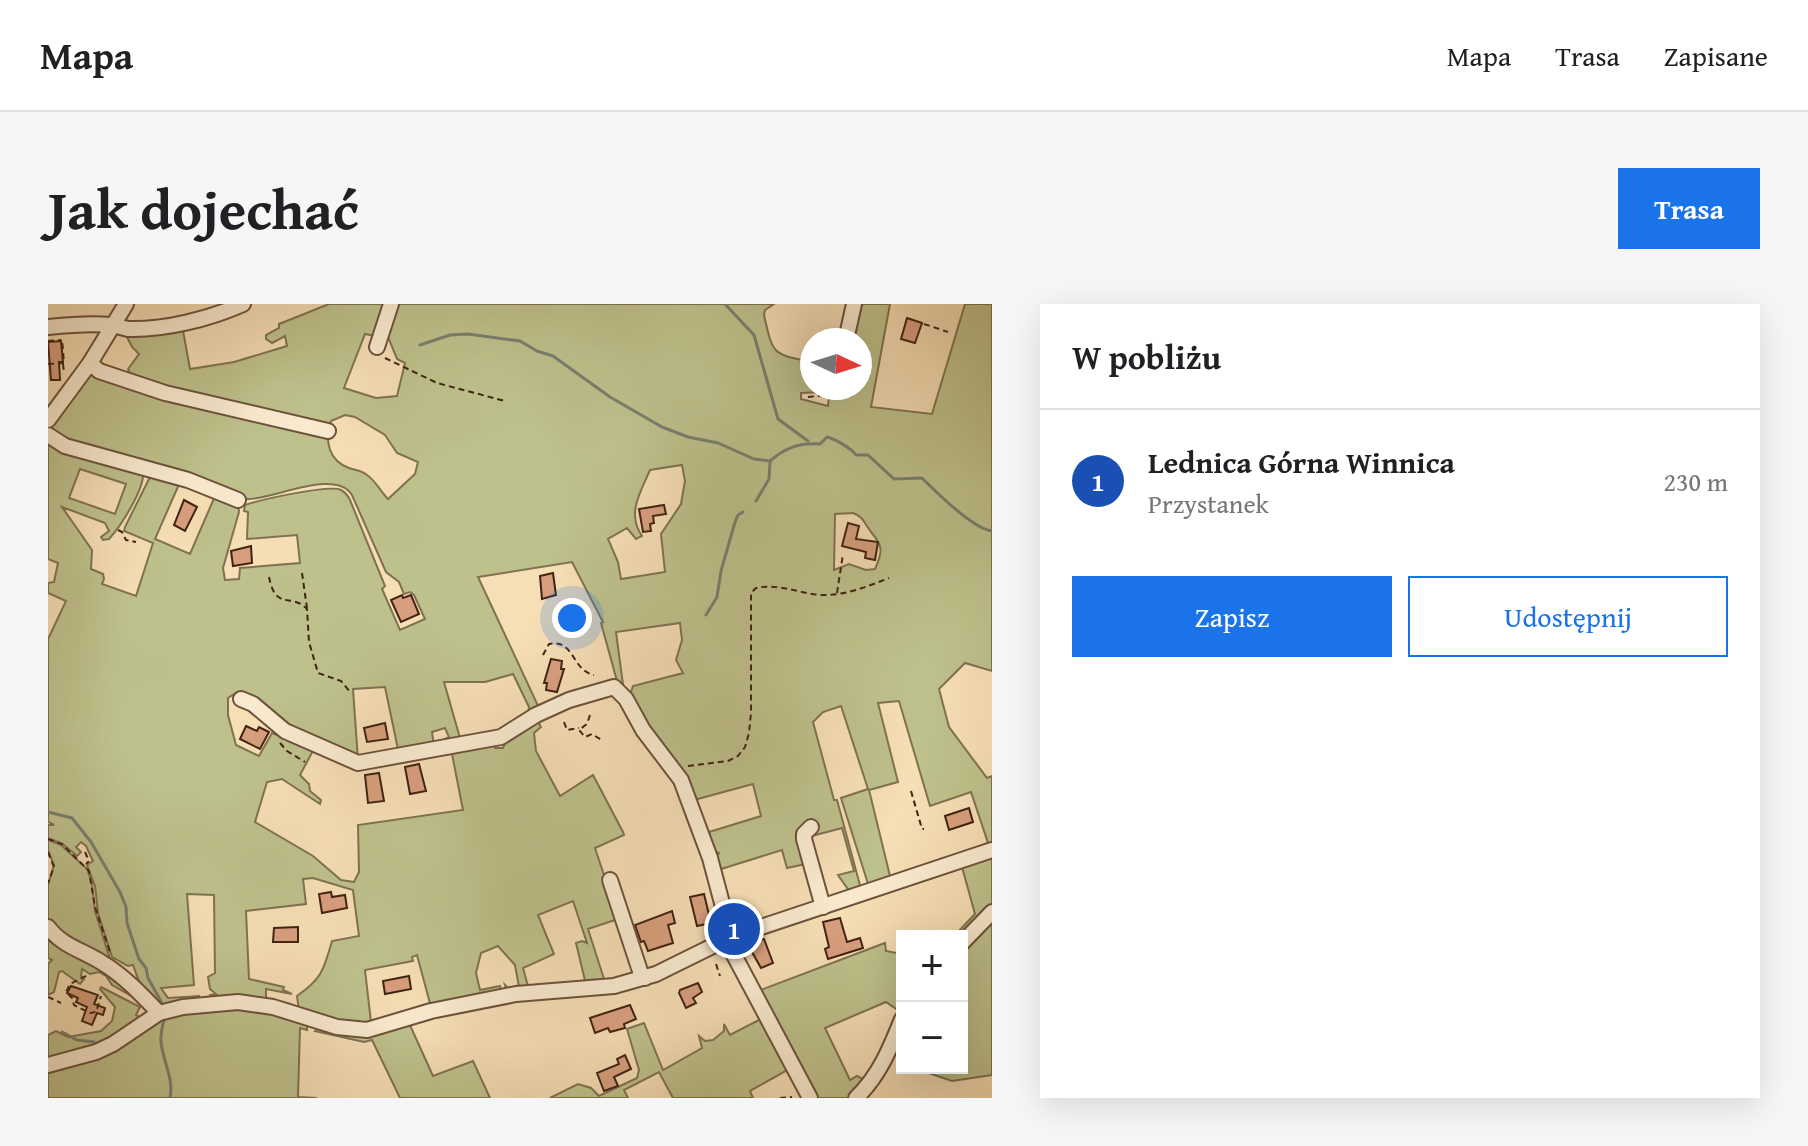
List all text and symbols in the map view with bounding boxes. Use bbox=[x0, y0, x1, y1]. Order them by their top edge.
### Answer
text: Mapa bbox=[40, 27, 133, 83]
text: Mapa bbox=[1447, 35, 1511, 76]
text: Trasa bbox=[1555, 35, 1620, 76]
text: Zapisane bbox=[1664, 35, 1768, 76]
text: Jak dojechać bbox=[48, 167, 359, 250]
button: Trasa bbox=[1618, 168, 1760, 249]
north arrow bbox=[800, 328, 872, 400]
text: W pobliżu bbox=[1072, 332, 1221, 381]
text: Lednica Górna Winnica bbox=[1148, 440, 1455, 484]
text: 1 bbox=[1091, 462, 1105, 501]
text: 230 m bbox=[1663, 462, 1728, 501]
text: Przystanek bbox=[1148, 484, 1269, 523]
button: Zapisz bbox=[1072, 576, 1392, 657]
button: Udostępnij bbox=[1408, 576, 1728, 657]
your location bbox=[552, 598, 592, 638]
pin: 1 bbox=[708, 899, 760, 959]
map controls bbox=[896, 930, 968, 1074]
button: + bbox=[896, 930, 968, 1002]
button: − bbox=[896, 1002, 968, 1074]

